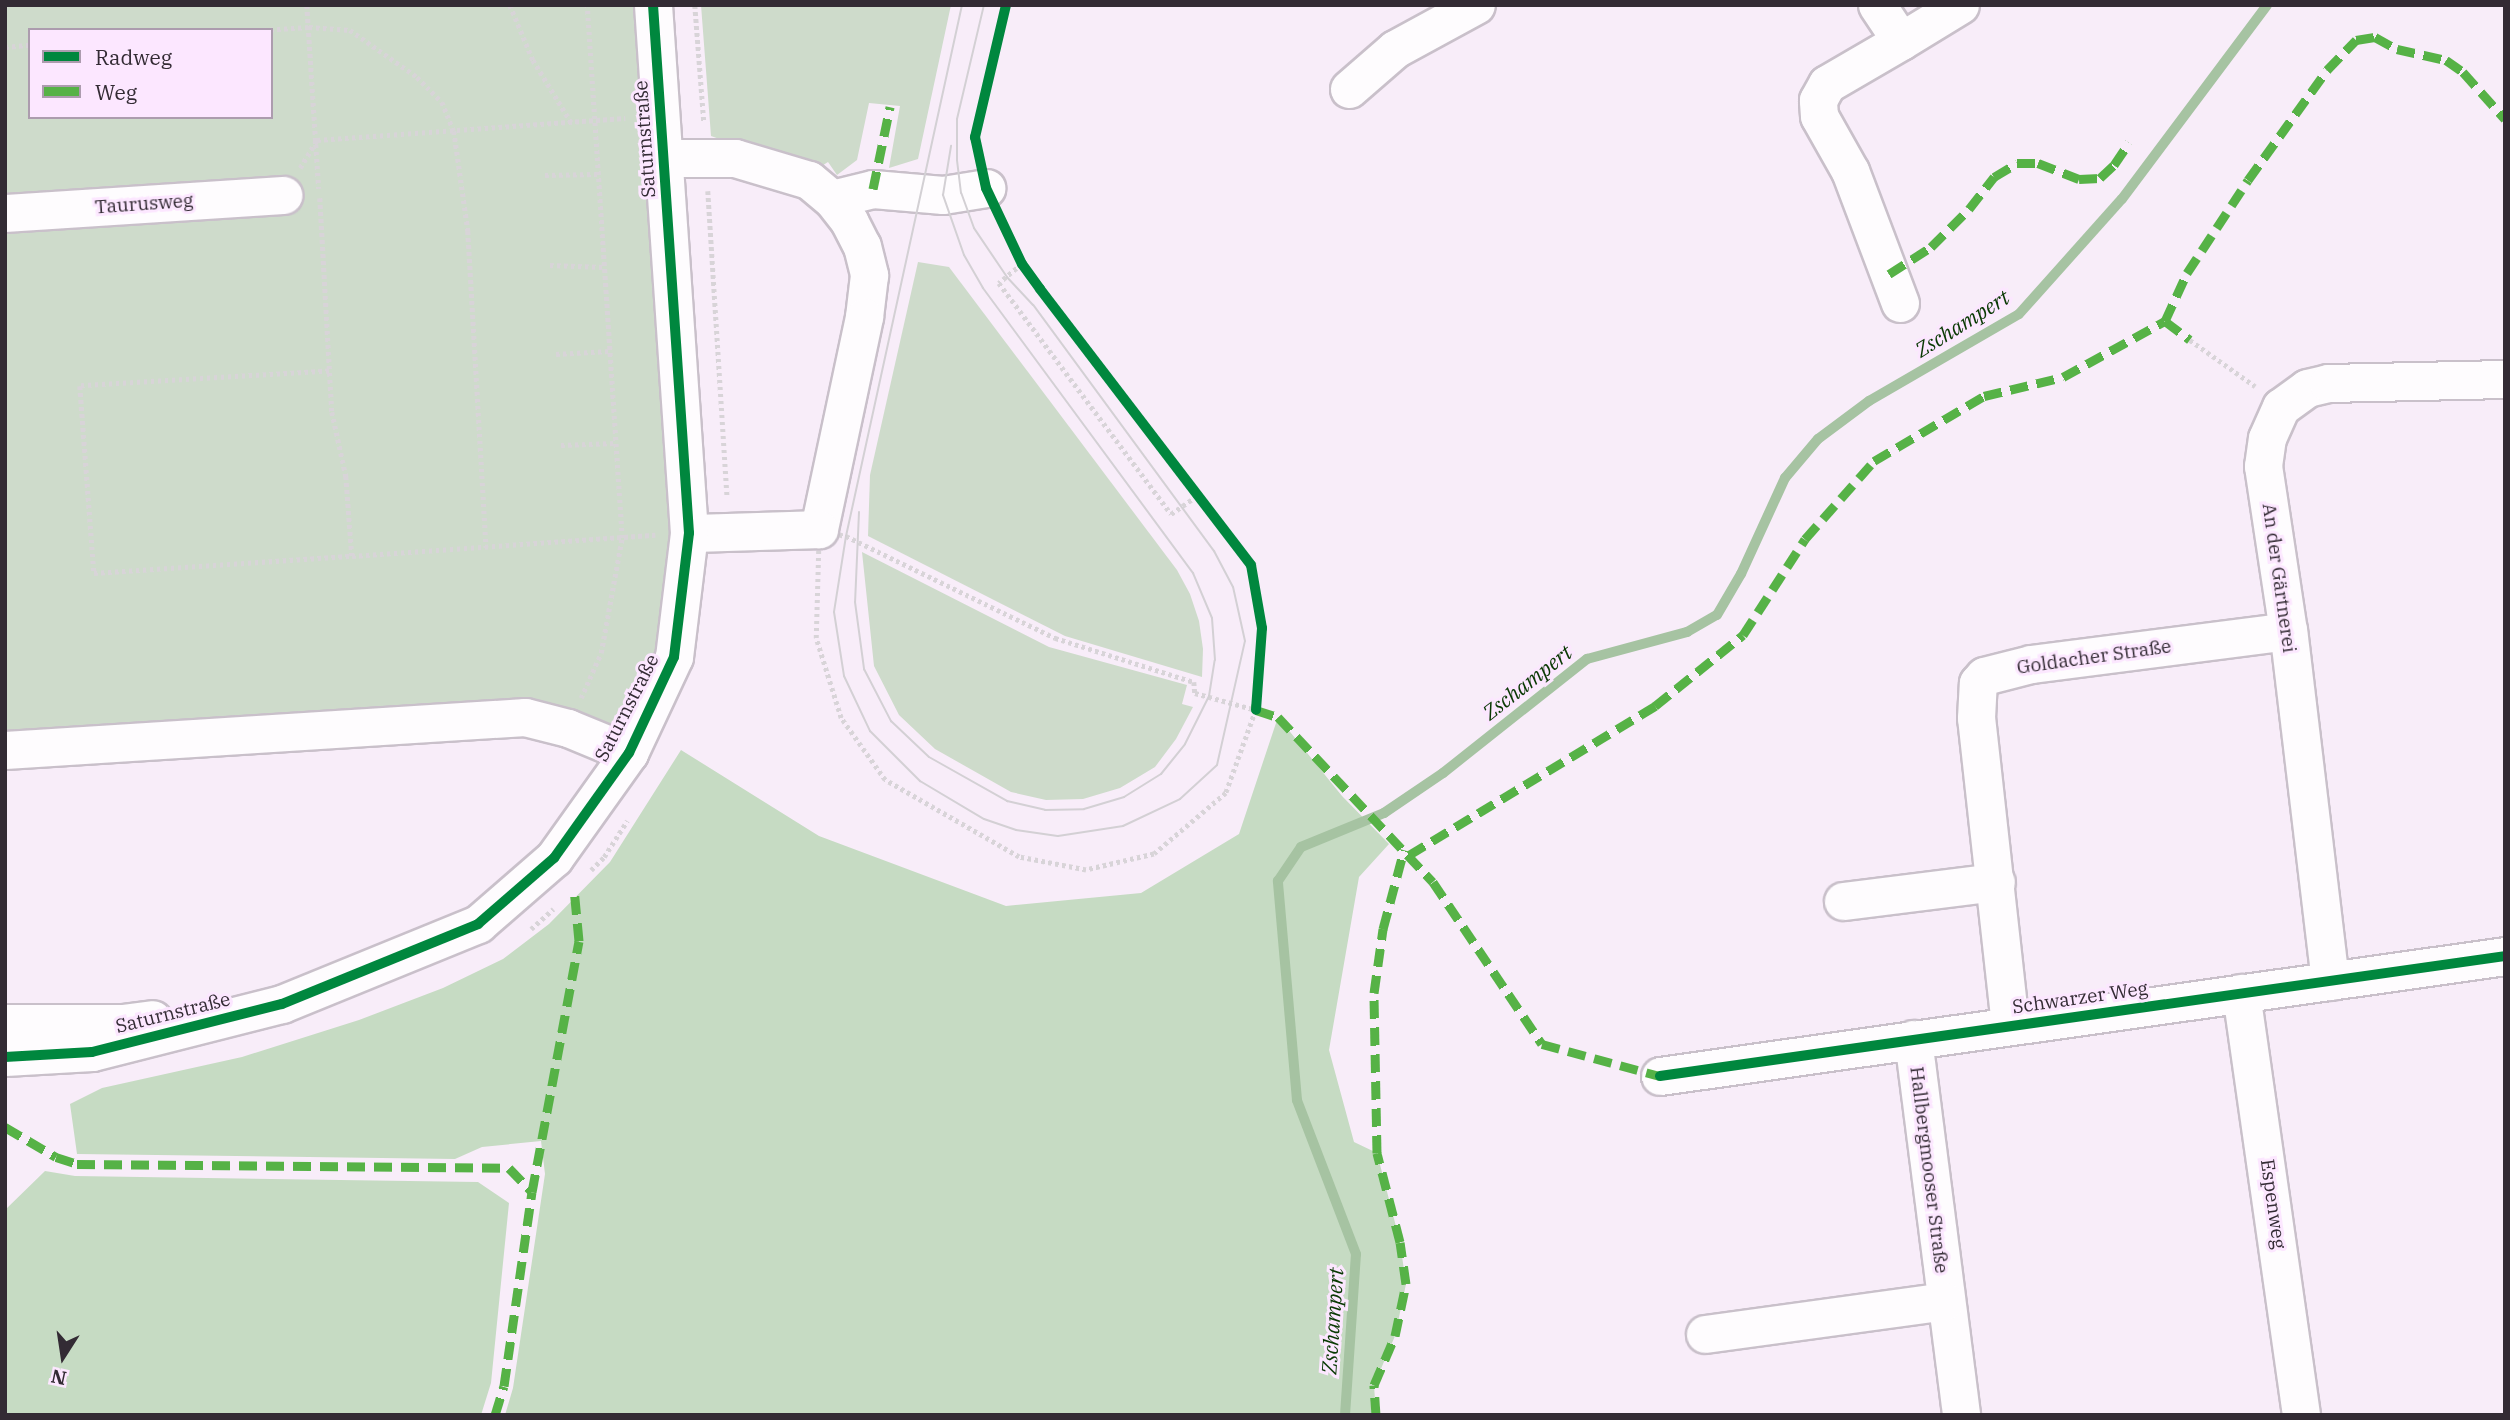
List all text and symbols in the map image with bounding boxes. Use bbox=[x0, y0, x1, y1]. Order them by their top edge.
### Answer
legend bbox=[28, 28, 273, 119]
text: Radweg bbox=[95, 43, 172, 71]
text: Weg bbox=[95, 78, 137, 106]
street label: Saturnstraße bbox=[630, 80, 660, 198]
street label: Taurusweg bbox=[94, 189, 194, 219]
water label: Zschampert bbox=[1910, 284, 2014, 362]
street label: An der Gärtnerei bbox=[2257, 502, 2301, 654]
street label: Goldacher Straße bbox=[2015, 635, 2173, 679]
water label: Zschampert bbox=[1477, 639, 1577, 725]
street label: Saturnstraße bbox=[590, 651, 664, 765]
street label: Schwarzer Weg bbox=[2011, 977, 2149, 1019]
street label: Saturnstraße bbox=[113, 988, 233, 1038]
street label: Hallbergmooser Straße bbox=[1905, 1065, 1953, 1275]
street label: Espenweg bbox=[2255, 1158, 2291, 1250]
water label: Zschampert bbox=[1316, 1267, 1348, 1375]
north arrow bbox=[28, 1322, 98, 1392]
text: N bbox=[49, 1364, 68, 1391]

